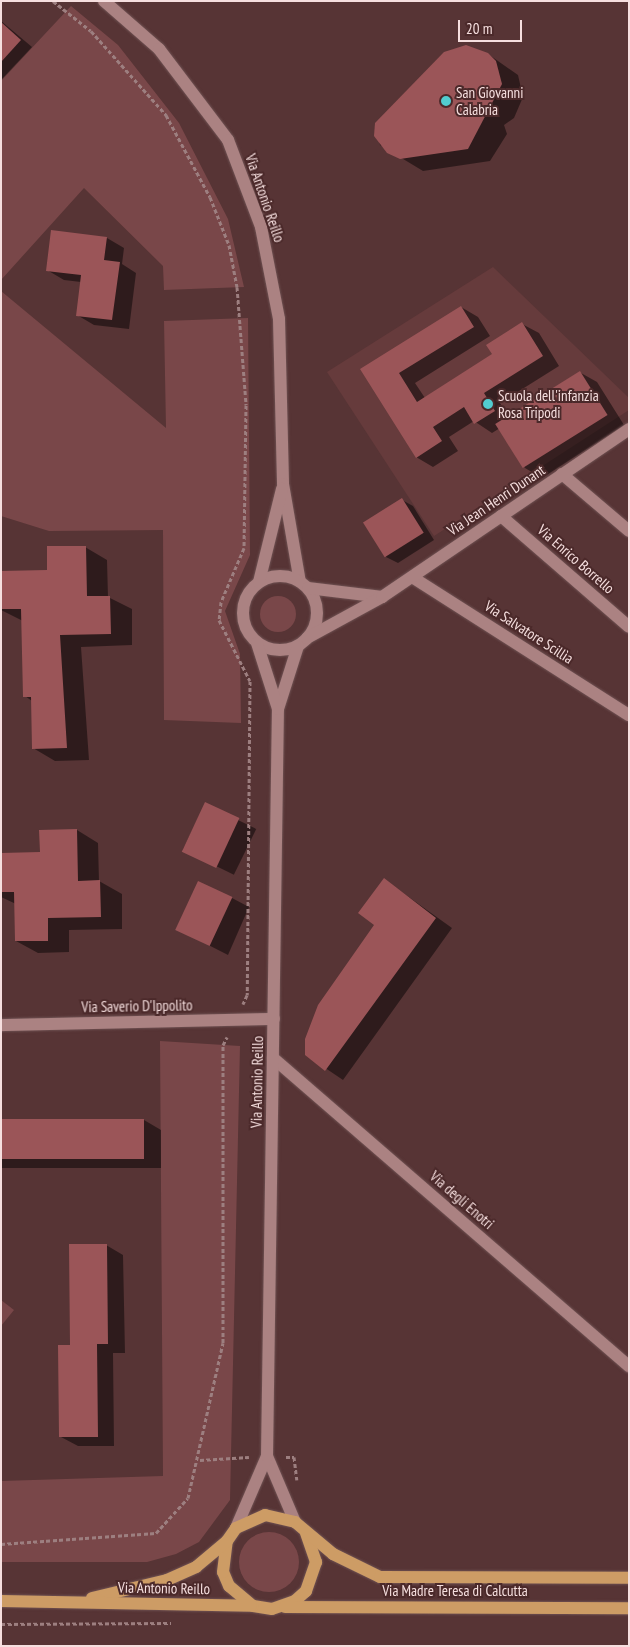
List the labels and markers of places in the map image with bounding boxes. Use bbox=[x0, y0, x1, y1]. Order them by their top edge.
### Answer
place label: San Giovanni Calabria bbox=[456, 83, 523, 118]
marker: San Giovanni Calabria bbox=[440, 95, 452, 107]
place label: Scuola dell'infanzia Rosa Tripodi bbox=[498, 386, 599, 421]
marker: Scuola dell'infanzia Rosa Tripodi bbox=[482, 398, 494, 410]

